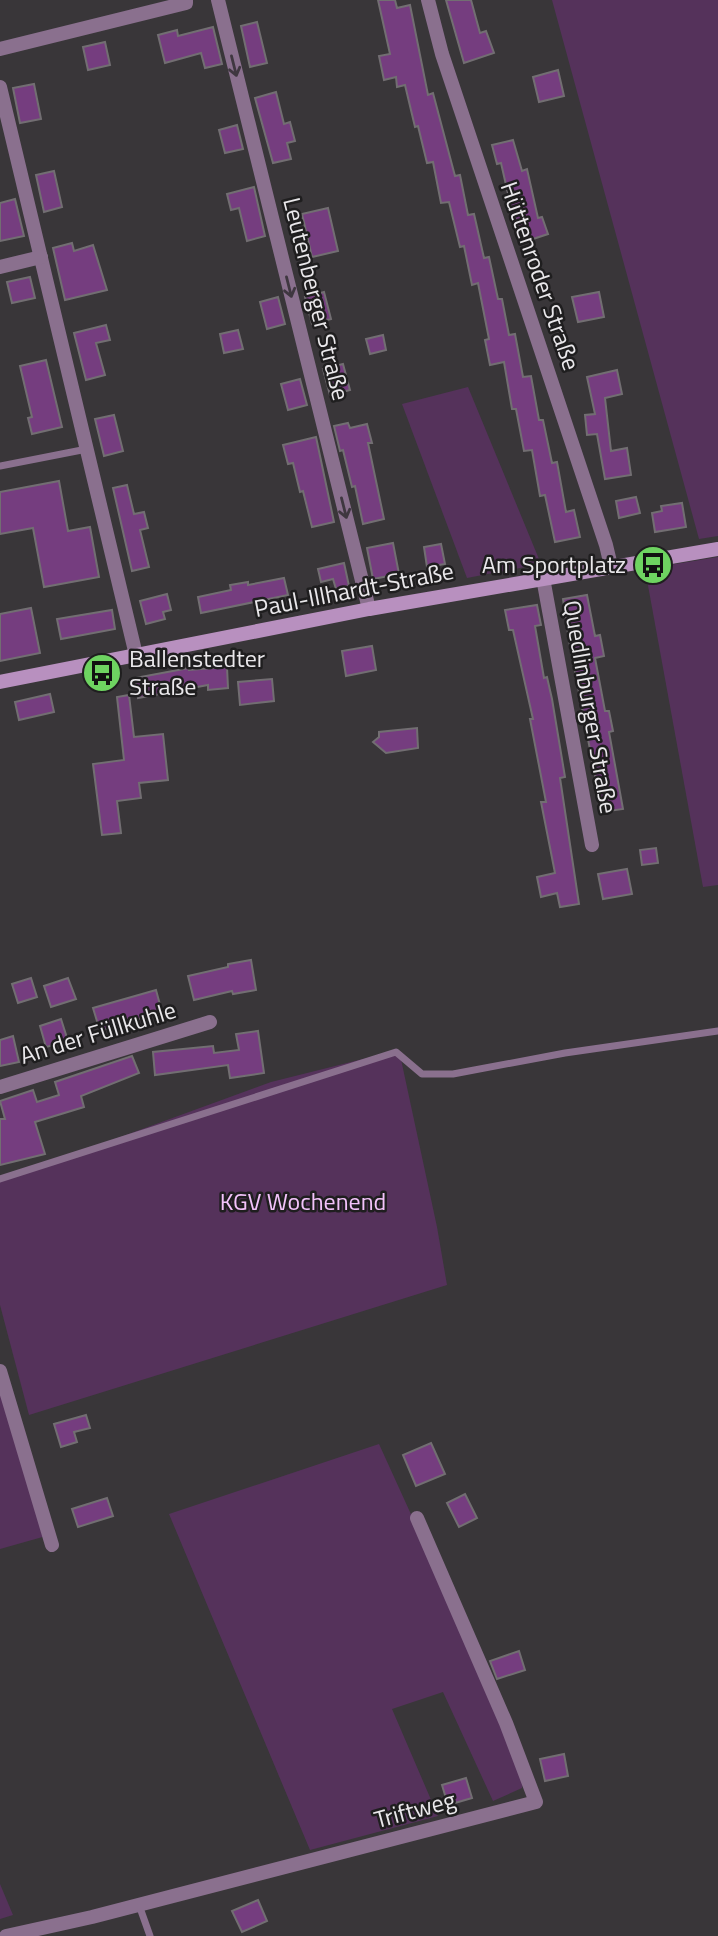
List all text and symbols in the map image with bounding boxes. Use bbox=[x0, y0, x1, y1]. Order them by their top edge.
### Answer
one-way arrow bbox=[228, 54, 241, 77]
street label: Hüttenroder Straße bbox=[492, 176, 590, 375]
street label: Leutenberger Straße bbox=[274, 193, 360, 404]
one-way arrow bbox=[283, 275, 296, 298]
one-way arrow bbox=[338, 496, 351, 519]
bus stop icon: Am Sportplatz bbox=[632, 544, 674, 586]
place label: Am Sportplatz bbox=[482, 546, 626, 582]
street label: Paul-Illhardt-Straße bbox=[251, 552, 457, 626]
street label: Quedlinburger Straße bbox=[554, 597, 627, 816]
place label: Ballenstedter Straße bbox=[129, 640, 265, 704]
bus stop icon: Ballenstedter Straße bbox=[81, 652, 123, 694]
street label: An der Füllkuhle bbox=[15, 991, 180, 1073]
park label: KGV Wochenend bbox=[220, 1183, 386, 1219]
street label: Triftweg bbox=[370, 1781, 460, 1837]

